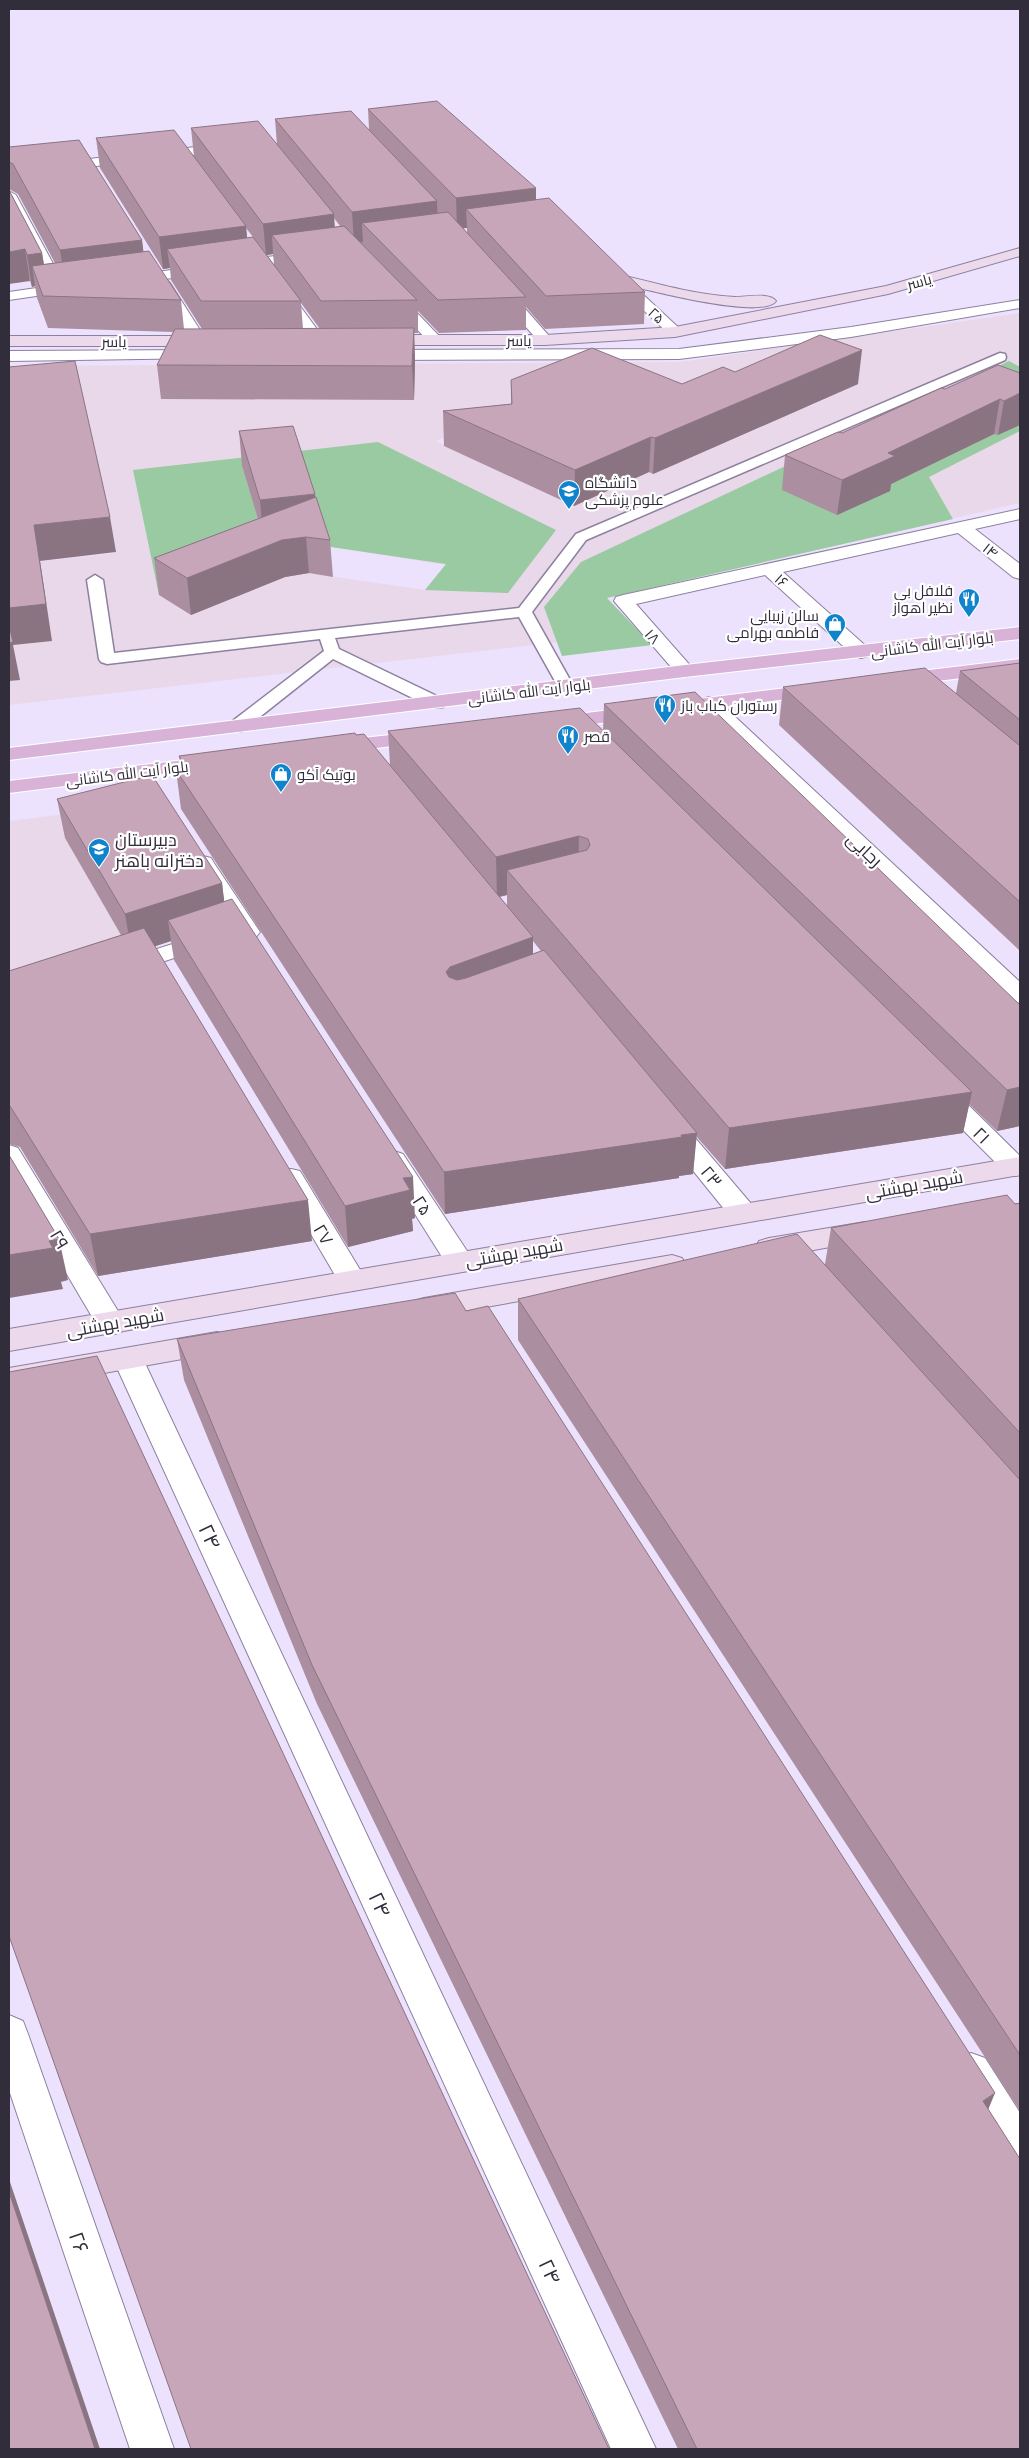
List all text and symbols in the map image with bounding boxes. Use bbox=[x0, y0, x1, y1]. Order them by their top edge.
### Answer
street label: یاسر bbox=[904, 269, 934, 294]
street label: ۲۵ bbox=[645, 303, 669, 327]
street label: یاسر bbox=[505, 331, 532, 350]
street label: یاسر bbox=[100, 332, 127, 351]
place label: دانشگاه علوم پزشکی bbox=[585, 473, 664, 510]
school or university icon: دانشگاه علوم پزشکی bbox=[557, 479, 581, 510]
street label: ۱۴ bbox=[980, 538, 1002, 562]
street label: ۱۶ bbox=[772, 569, 792, 591]
place label: فلافل بی نظیر اهواز bbox=[892, 581, 953, 617]
restaurant icon: فلافل بی نظیر اهواز bbox=[957, 587, 981, 618]
place label: سالن زیبایی فاطمه بهرامی bbox=[727, 606, 819, 643]
shop icon: سالن زیبایی فاطمه بهرامی bbox=[823, 612, 847, 643]
street label: ۱۸ bbox=[642, 625, 664, 647]
street label: بلوار آیت الله کاشانی bbox=[870, 628, 995, 662]
street label: بلوار آیت الله کاشانی bbox=[467, 675, 592, 709]
restaurant icon: رستوران کباب باز bbox=[653, 693, 677, 724]
place label: رستوران کباب باز bbox=[680, 696, 778, 716]
restaurant icon: قصر bbox=[556, 724, 580, 755]
place label: قصر bbox=[583, 727, 610, 746]
street label: بلوار آیت الله کاشانی bbox=[65, 757, 190, 791]
shop icon: بوتیک آکو bbox=[269, 762, 293, 793]
place label: بوتیک آکو bbox=[297, 765, 356, 784]
street label: رجایی bbox=[842, 827, 887, 872]
place label: دبیرستان دخترانه باهنر bbox=[114, 828, 204, 872]
school or university icon: دبیرستان دخترانه باهنر bbox=[87, 837, 111, 868]
street label: ۲۱ bbox=[969, 1122, 995, 1148]
street label: ۲۳ bbox=[697, 1161, 727, 1191]
street label: شهید بهشتی bbox=[863, 1165, 965, 1204]
street label: ۲۵ bbox=[409, 1191, 437, 1219]
street label: ۲۷ bbox=[309, 1219, 339, 1249]
street label: ۲۹ bbox=[46, 1225, 74, 1253]
street label: شهید بهشتی bbox=[463, 1233, 565, 1272]
street label: شهید بهشتی bbox=[64, 1303, 166, 1342]
street label: ۲۴ bbox=[194, 1519, 228, 1553]
street label: ۲۴ bbox=[364, 1887, 398, 1921]
street label: ۲۶ bbox=[65, 2228, 95, 2256]
street label: ۲۴ bbox=[534, 2254, 568, 2288]

